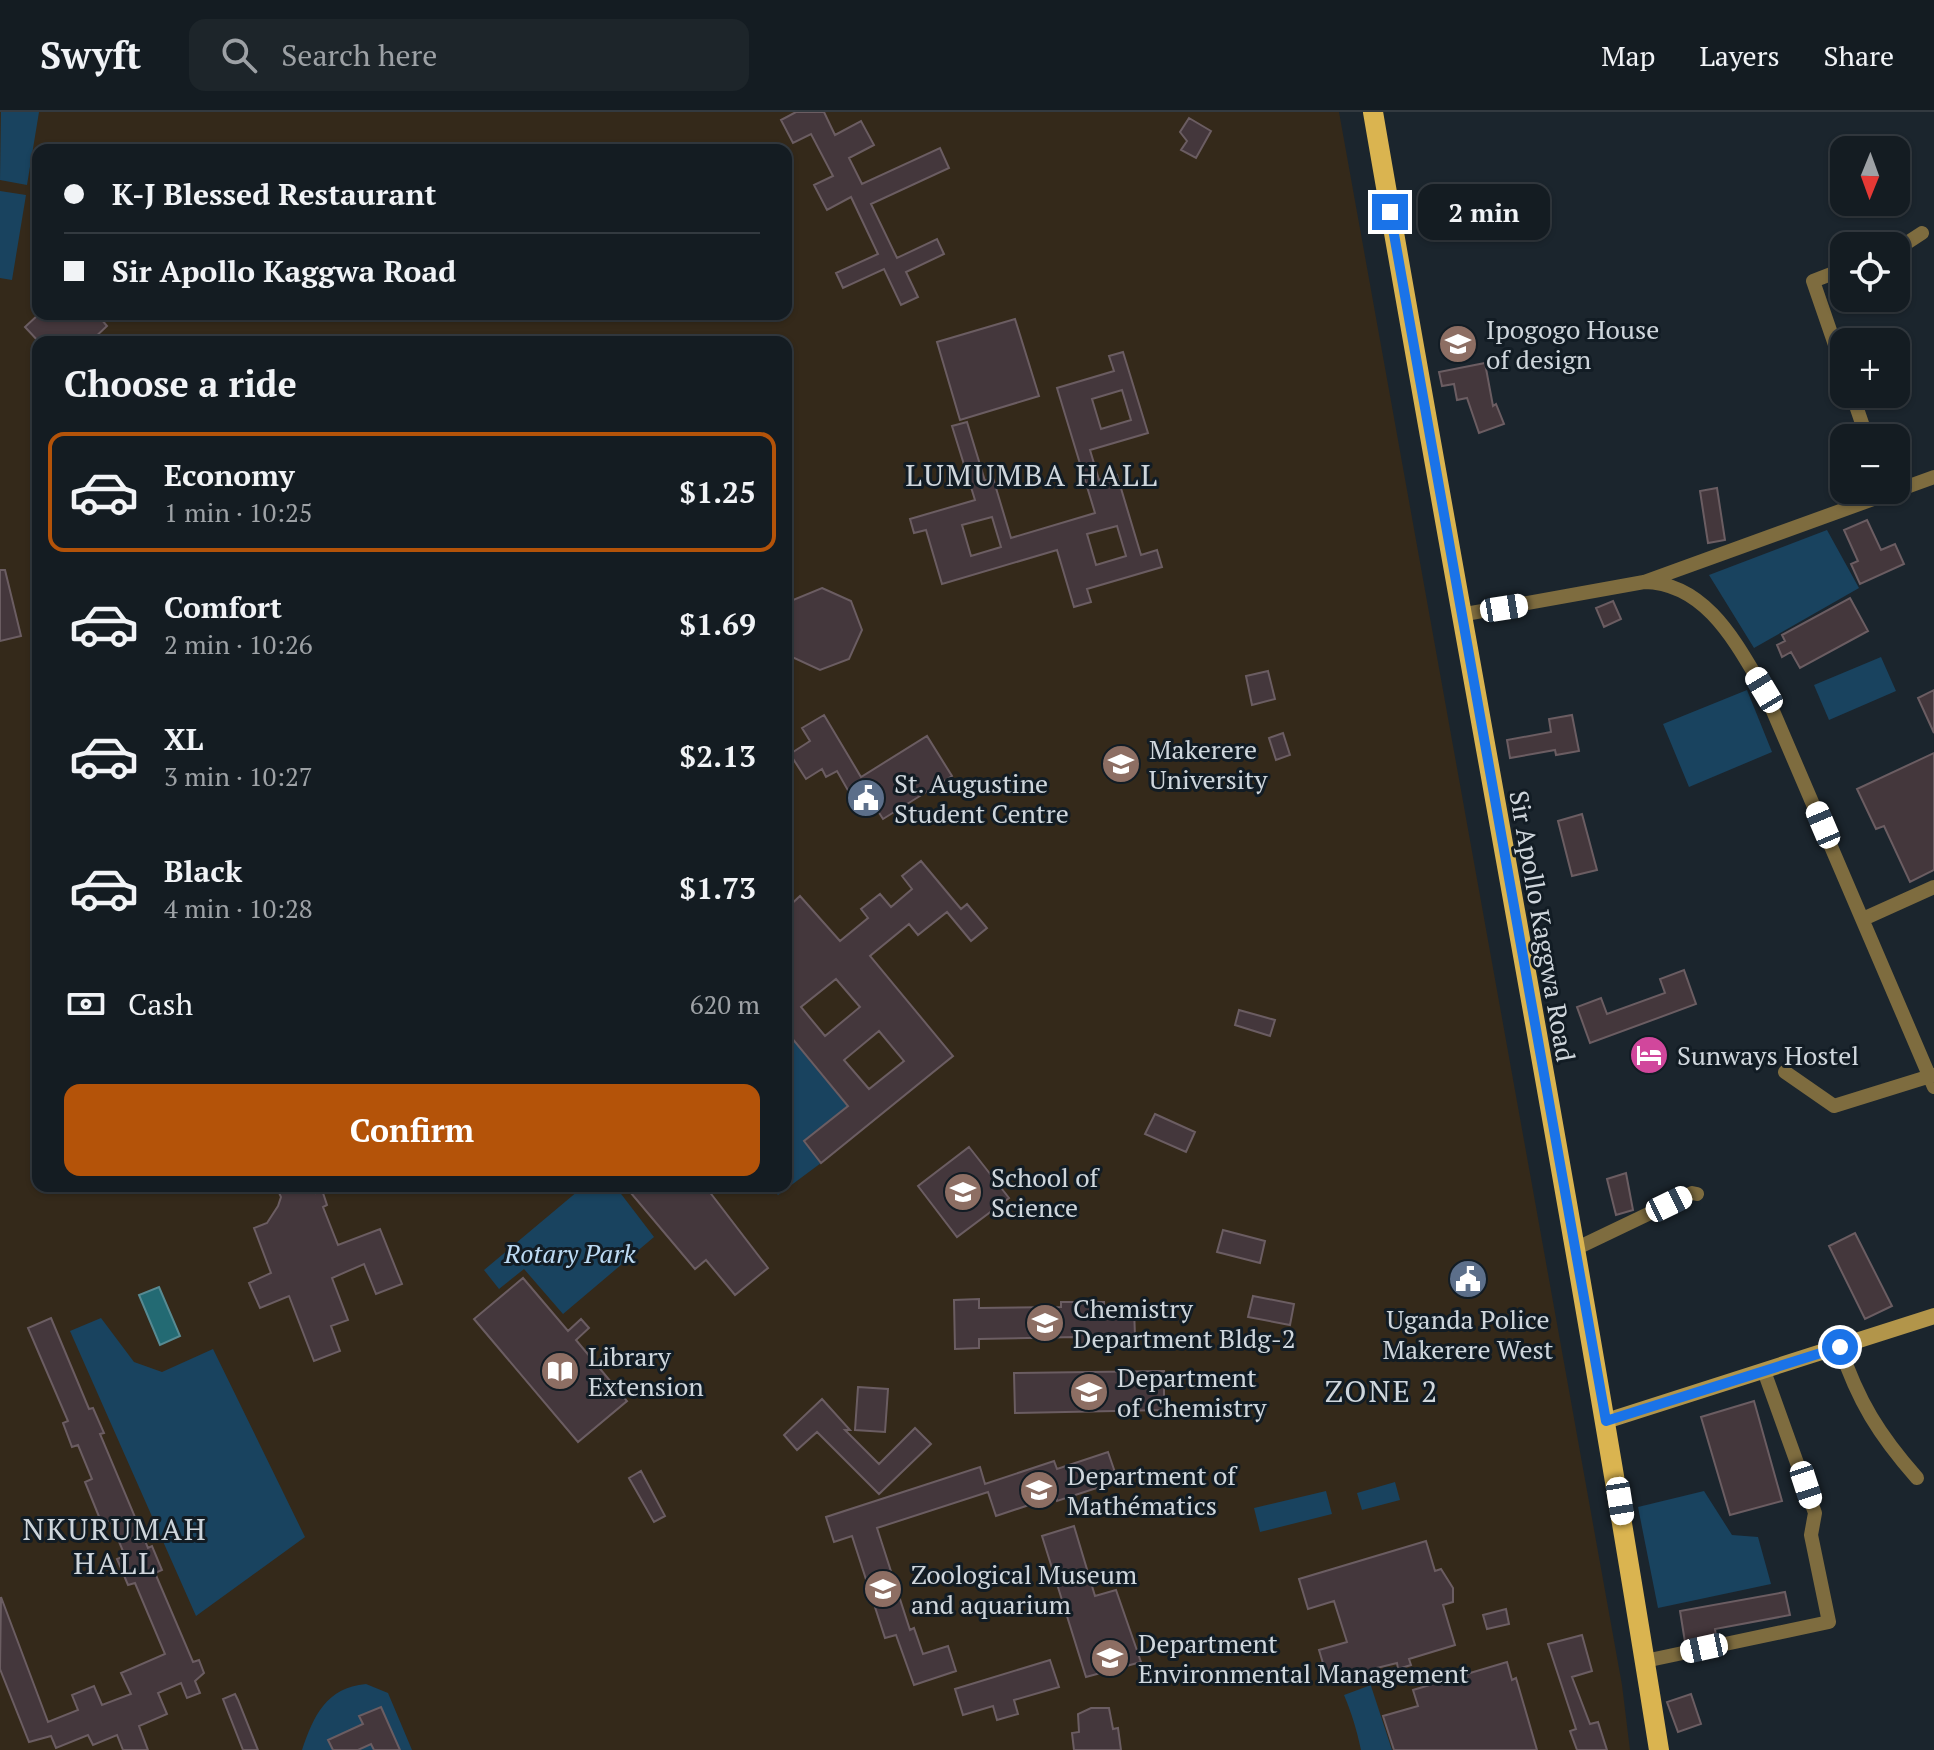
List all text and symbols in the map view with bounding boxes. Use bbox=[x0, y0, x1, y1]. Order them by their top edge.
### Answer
search box bbox=[189, 19, 749, 91]
text: Swyft bbox=[40, 30, 141, 80]
icon: search bbox=[217, 33, 261, 77]
text: Search here bbox=[281, 35, 437, 75]
text: Map bbox=[1601, 37, 1655, 74]
text: Layers bbox=[1699, 37, 1780, 74]
text: Share bbox=[1824, 37, 1894, 74]
north arrow bbox=[1830, 136, 1910, 216]
map controls bbox=[1830, 136, 1910, 504]
text: K-J Blessed Restaurant bbox=[112, 174, 436, 214]
callout: 2 min bbox=[1418, 184, 1550, 240]
route end bbox=[1372, 194, 1408, 230]
text: 2 min bbox=[1448, 195, 1520, 229]
button: locate bbox=[1830, 232, 1910, 312]
text: Sir Apollo Kaggwa Road bbox=[112, 251, 456, 291]
place label: Ipogogo House of design bbox=[1486, 312, 1659, 376]
school or university icon: Ipogogo House of design bbox=[1437, 323, 1479, 365]
button: + bbox=[1830, 328, 1910, 408]
text: Choose a ride bbox=[64, 360, 297, 407]
button: − bbox=[1830, 424, 1910, 504]
text: Economy bbox=[164, 455, 295, 495]
district label: LUMUMBA HALL bbox=[905, 455, 1159, 495]
icon: car bbox=[68, 456, 140, 528]
text: $1.25 bbox=[679, 472, 756, 512]
text: 1 min · 10:25 bbox=[164, 495, 313, 529]
text: Comfort bbox=[164, 587, 282, 627]
icon: car bbox=[68, 588, 140, 660]
car bbox=[1478, 592, 1530, 624]
text: $1.69 bbox=[679, 604, 756, 644]
text: 2 min · 10:26 bbox=[164, 627, 313, 661]
car bbox=[1741, 663, 1787, 717]
text: XL bbox=[164, 719, 203, 759]
icon: car bbox=[68, 720, 140, 792]
place label: Makerere University bbox=[1149, 732, 1268, 796]
text: $2.13 bbox=[679, 736, 756, 776]
school or university icon: Makerere University bbox=[1100, 743, 1142, 785]
text: 3 min · 10:27 bbox=[164, 759, 313, 793]
place label: St. Augustine Student Centre bbox=[894, 766, 1069, 830]
public building icon: St. Augustine Student Centre bbox=[845, 777, 887, 819]
street label: Sir Apollo Kaggwa Road bbox=[1502, 788, 1584, 1064]
car bbox=[1803, 798, 1843, 852]
text: Black bbox=[164, 851, 242, 891]
icon: car bbox=[68, 852, 140, 924]
text: $1.73 bbox=[679, 868, 756, 908]
text: 4 min · 10:28 bbox=[164, 891, 313, 925]
icon: cash bbox=[64, 982, 108, 1026]
text: Cash bbox=[128, 984, 193, 1024]
text: 620 m bbox=[690, 987, 760, 1021]
hotel icon: Sunways Hostel bbox=[1628, 1034, 1670, 1076]
place label: Sunways Hostel bbox=[1677, 1038, 1859, 1072]
button: Confirm bbox=[64, 1084, 760, 1176]
place label: School of Science bbox=[991, 1160, 1101, 1224]
school or university icon: School of Science bbox=[942, 1171, 984, 1213]
car bbox=[1642, 1183, 1696, 1225]
park label: Rotary Park bbox=[503, 1236, 636, 1270]
public building icon: Uganda Police Makerere West bbox=[1447, 1258, 1489, 1300]
place label: Chemistry Department Bldg-2 bbox=[1073, 1291, 1296, 1355]
school or university icon: Chemistry Department Bldg-2 bbox=[1024, 1302, 1066, 1344]
place label: Uganda Police Makerere West bbox=[1383, 1302, 1554, 1366]
route start bbox=[1822, 1329, 1858, 1365]
place label: Library Extension bbox=[588, 1339, 704, 1403]
library icon: Library Extension bbox=[539, 1350, 581, 1392]
place label: Department of Chemistry bbox=[1117, 1360, 1267, 1424]
school or university icon: Department of Chemistry bbox=[1068, 1371, 1110, 1413]
district label: ZONE 2 bbox=[1325, 1371, 1439, 1411]
place label: Department of Mathématics bbox=[1067, 1458, 1238, 1522]
car bbox=[1787, 1458, 1825, 1512]
school or university icon: Department of Mathématics bbox=[1018, 1469, 1060, 1511]
car bbox=[1604, 1475, 1636, 1527]
district label: NKURUMAH HALL bbox=[22, 1509, 208, 1583]
place label: Zoological Museum and aquarium bbox=[911, 1557, 1137, 1621]
school or university icon: Zoological Museum and aquarium bbox=[862, 1568, 904, 1610]
place label: Department Environmental Management bbox=[1138, 1626, 1469, 1690]
car bbox=[1678, 1631, 1730, 1665]
school or university icon: Department Environmental Management bbox=[1089, 1637, 1131, 1679]

